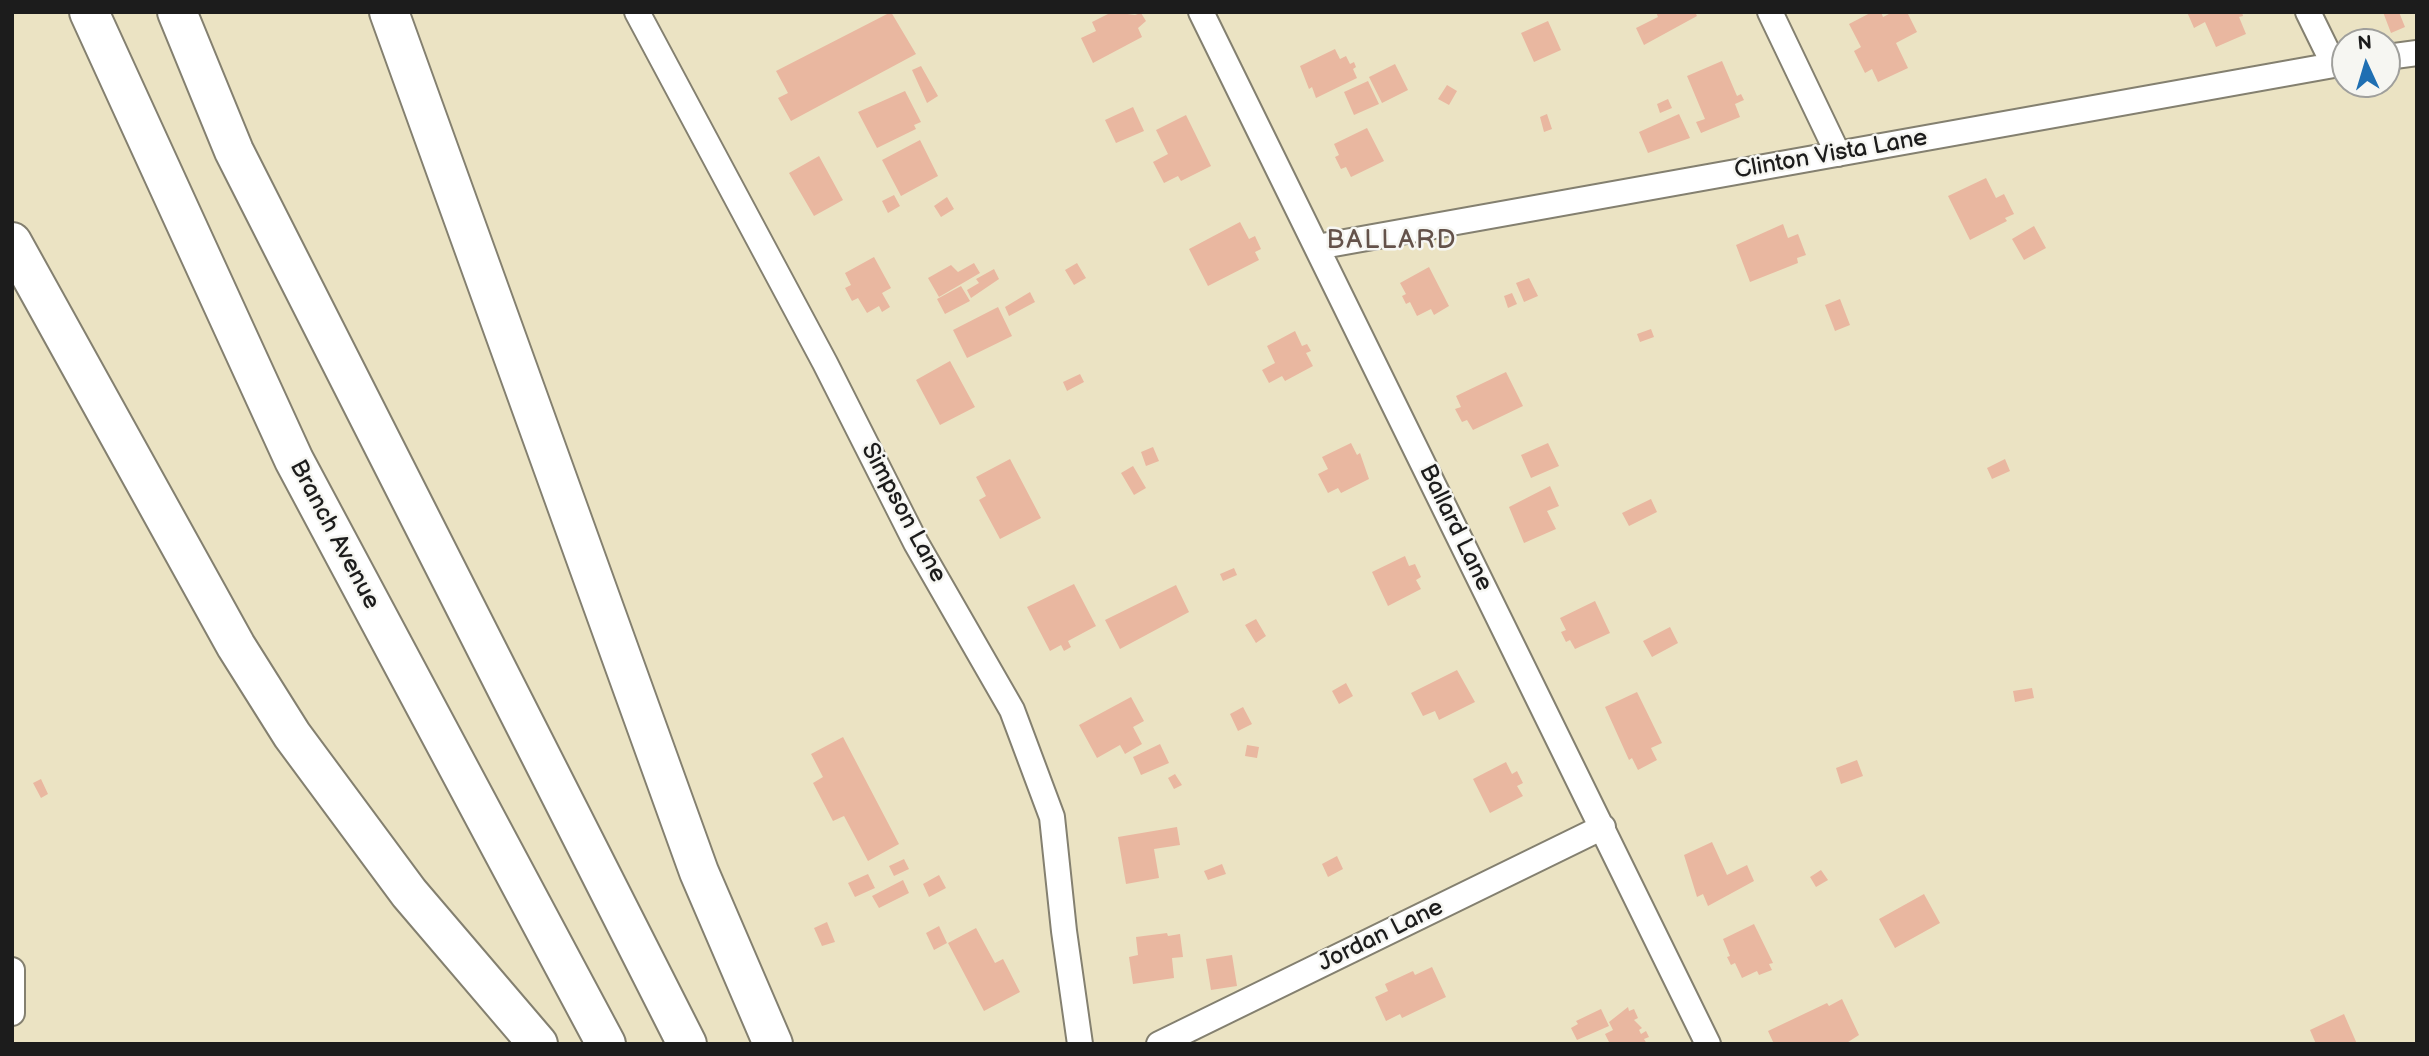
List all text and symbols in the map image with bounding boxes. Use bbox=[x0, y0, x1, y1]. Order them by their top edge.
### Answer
north arrow bbox=[2331, 28, 2401, 98]
text: N bbox=[2357, 32, 2373, 56]
street label: Clinton Vista Lane bbox=[1732, 124, 1930, 186]
district label: BALLARD bbox=[1327, 225, 1457, 257]
street label: Simpson Lane bbox=[854, 438, 952, 588]
street label: Branch Avenue bbox=[283, 455, 385, 615]
street label: Ballard Lane bbox=[1412, 460, 1498, 596]
street label: Jordan Lane bbox=[1314, 893, 1448, 979]

